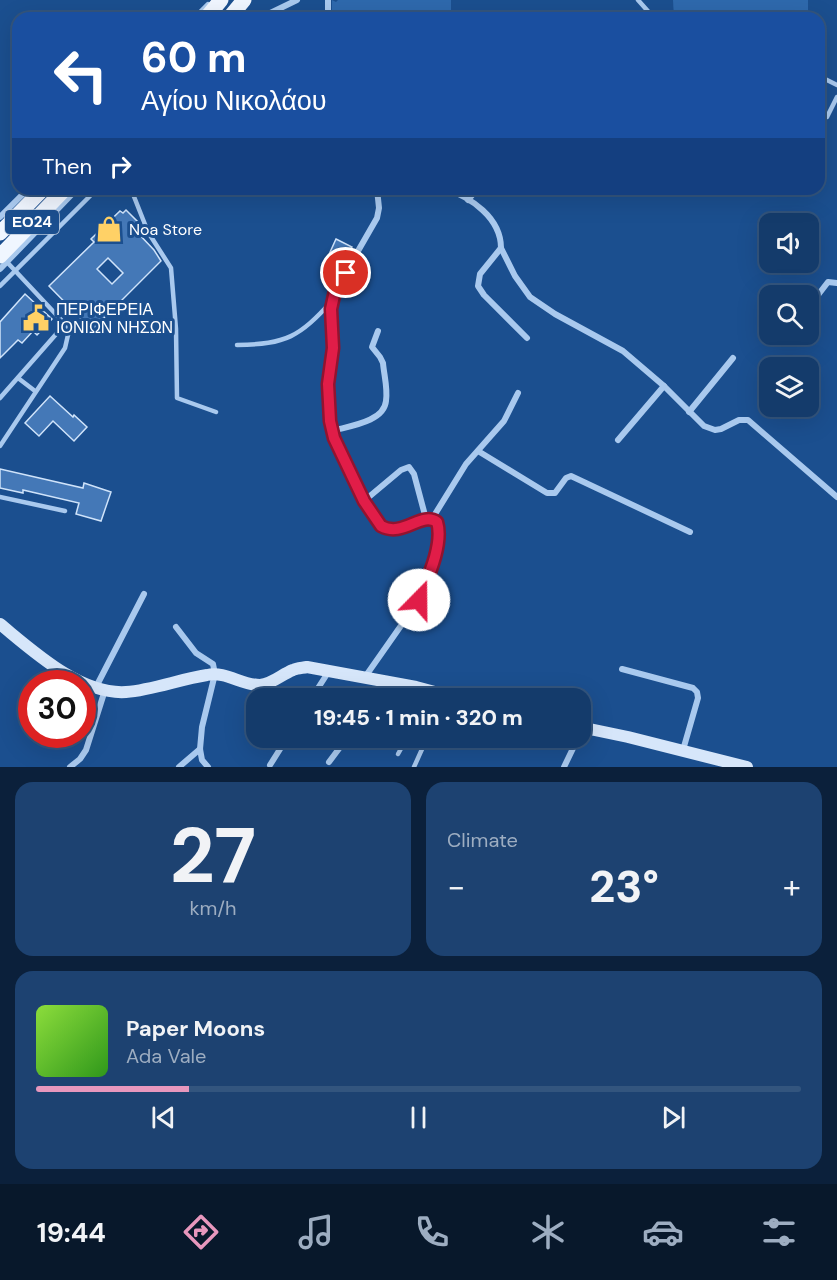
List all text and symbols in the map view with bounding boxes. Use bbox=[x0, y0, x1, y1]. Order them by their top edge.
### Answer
text: 60 m bbox=[141, 30, 247, 85]
icon: left bbox=[42, 36, 120, 114]
text: Αγίου Νικολάου bbox=[141, 83, 327, 118]
icon: right bbox=[104, 150, 137, 183]
text: Then bbox=[42, 152, 92, 181]
road number: ΕΟ24 bbox=[5, 210, 59, 234]
map controls bbox=[759, 213, 819, 417]
button: sound bbox=[759, 213, 819, 273]
shop icon: Noa Store bbox=[94, 214, 124, 244]
place label: Noa Store bbox=[129, 219, 202, 240]
pin bbox=[320, 247, 371, 298]
icon: arrive bbox=[329, 256, 362, 289]
button: search bbox=[759, 285, 819, 345]
place label: ΠΕΡΙΦΕΡΕΙΑ ΙΟΝΙΩΝ ΝΗΣΩΝ bbox=[56, 299, 173, 338]
public building icon: ΠΕΡΙΦΕΡΕΙΑ ΙΟΝΙΩΝ ΝΗΣΩΝ bbox=[21, 303, 51, 333]
button: layers bbox=[759, 357, 819, 417]
position arrow bbox=[387, 568, 451, 632]
speed limit sign: 30 bbox=[18, 670, 96, 748]
text: 19:45 · 1 min · 320 m bbox=[314, 703, 523, 732]
text: 27 bbox=[170, 805, 256, 906]
text: Climate bbox=[447, 827, 518, 853]
text: 23° bbox=[589, 857, 659, 916]
text: − bbox=[447, 865, 465, 908]
text: + bbox=[783, 865, 801, 908]
text: km/h bbox=[189, 895, 237, 921]
text: Paper Moons bbox=[126, 1014, 265, 1043]
text: Ada Vale bbox=[126, 1043, 206, 1069]
icon: previous bbox=[147, 1101, 180, 1134]
icon: pause bbox=[402, 1101, 435, 1134]
icon: next bbox=[657, 1101, 690, 1134]
icon: directions bbox=[180, 1211, 222, 1253]
icon: music bbox=[295, 1211, 337, 1253]
icon: phone bbox=[411, 1211, 453, 1253]
icon: climate bbox=[527, 1211, 569, 1253]
icon: car bbox=[642, 1211, 684, 1253]
icon: filters bbox=[758, 1211, 800, 1253]
text: 19:44 bbox=[37, 1215, 106, 1250]

